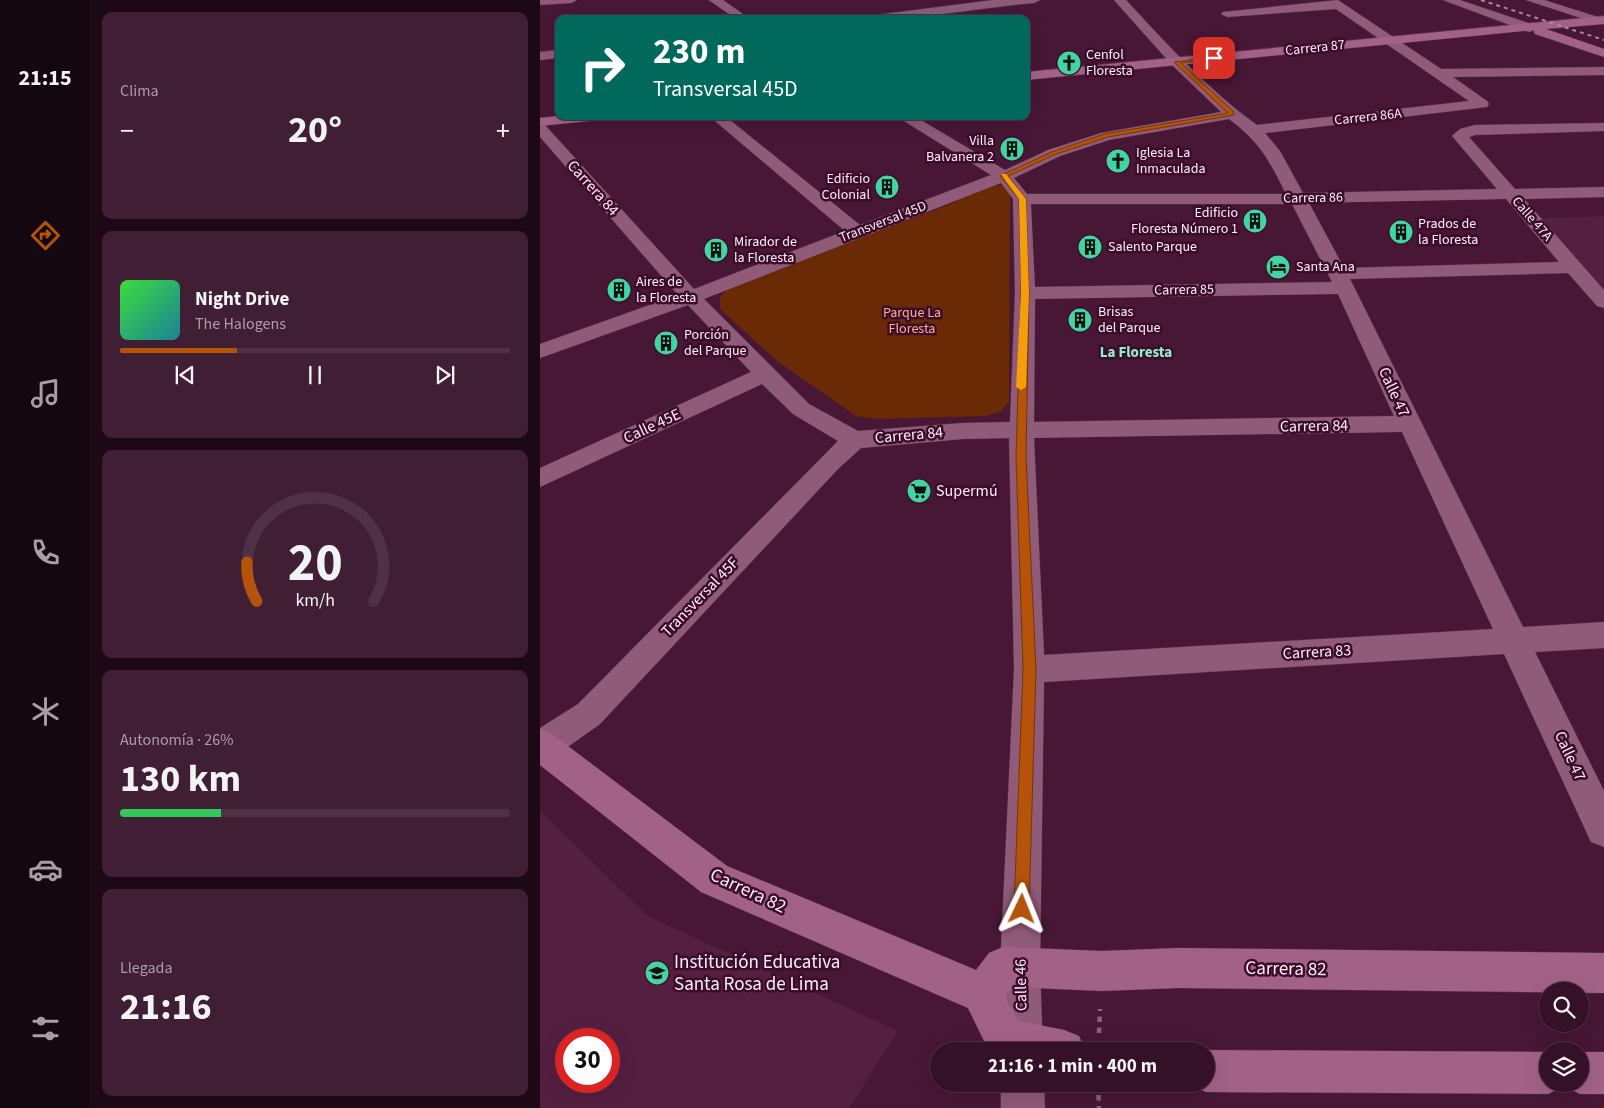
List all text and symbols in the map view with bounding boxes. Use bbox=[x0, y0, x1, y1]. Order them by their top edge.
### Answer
text: 230 m bbox=[653, 27, 745, 77]
icon: right bbox=[570, 35, 635, 100]
street label: Carrera 87 bbox=[1284, 35, 1346, 61]
pin bbox=[1193, 37, 1235, 79]
icon: arrive bbox=[1200, 44, 1228, 72]
place label: Cenfol Floresta bbox=[1086, 45, 1133, 81]
church icon: Cenfol Floresta bbox=[1056, 50, 1082, 76]
text: 21:15 bbox=[18, 62, 72, 94]
text: Transversal 45D bbox=[653, 73, 798, 105]
text: Clima bbox=[120, 80, 158, 102]
text: 20° bbox=[288, 103, 342, 157]
street label: Carrera 86A bbox=[1333, 103, 1403, 130]
text: − bbox=[120, 111, 134, 151]
text: + bbox=[496, 111, 510, 151]
place label: Villa Balvanera 2 bbox=[926, 131, 994, 167]
building icon: Villa Balvanera 2 bbox=[999, 136, 1025, 162]
place label: Iglesia La Inmaculada bbox=[1136, 143, 1205, 179]
church icon: Iglesia La Inmaculada bbox=[1105, 148, 1131, 174]
street label: Carrera 84 bbox=[562, 155, 624, 221]
place label: Edificio Colonial bbox=[822, 169, 870, 205]
building icon: Edificio Colonial bbox=[874, 174, 900, 200]
street label: Carrera 86 bbox=[1283, 187, 1343, 209]
street label: Calle 47A bbox=[1507, 192, 1557, 246]
street label: Transversal 45D bbox=[836, 196, 930, 248]
place label: Edificio Floresta Número 1 bbox=[1131, 203, 1238, 239]
building icon: Edificio Floresta Número 1 bbox=[1242, 208, 1268, 234]
place label: Prados de la Floresta bbox=[1418, 214, 1478, 250]
icon: directions bbox=[28, 218, 63, 253]
building icon: Prados de la Floresta bbox=[1388, 219, 1414, 245]
place label: Mirador de la Floresta bbox=[734, 232, 797, 268]
building icon: Salento Parque bbox=[1077, 234, 1103, 260]
building icon: Mirador de la Floresta bbox=[703, 237, 729, 263]
place label: Salento Parque bbox=[1108, 237, 1197, 257]
hotel icon: Santa Ana bbox=[1265, 254, 1291, 280]
place label: Santa Ana bbox=[1296, 257, 1355, 277]
place label: Aires de la Floresta bbox=[636, 272, 696, 308]
building icon: Aires de la Floresta bbox=[606, 277, 632, 303]
street label: Carrera 85 bbox=[1154, 279, 1214, 301]
text: Night Drive bbox=[195, 286, 289, 313]
place label: Brisas del Parque bbox=[1098, 302, 1161, 338]
park label: Parque La Floresta bbox=[883, 303, 941, 339]
building icon: Brisas del Parque bbox=[1067, 307, 1093, 333]
text: The Halogens bbox=[195, 313, 286, 335]
place label: Porción del Parque bbox=[684, 325, 747, 361]
building icon: Porción del Parque bbox=[653, 330, 679, 356]
district label: La Floresta bbox=[1100, 342, 1172, 363]
icon: previous bbox=[171, 361, 199, 389]
icon: pause bbox=[301, 361, 329, 389]
icon: next bbox=[431, 361, 459, 389]
street label: Calle 47 bbox=[1373, 364, 1415, 420]
icon: music bbox=[28, 376, 63, 411]
street label: Calle 45E bbox=[620, 403, 684, 449]
street label: Carrera 84 bbox=[1280, 414, 1348, 438]
street label: Carrera 84 bbox=[874, 421, 944, 449]
supermarket icon: Supermú bbox=[906, 478, 932, 504]
place label: Supermú bbox=[936, 480, 998, 502]
text: 20 bbox=[288, 527, 342, 601]
icon: phone bbox=[28, 535, 63, 570]
street label: Transversal 45F bbox=[656, 552, 744, 642]
text: km/h bbox=[295, 588, 335, 613]
street label: Carrera 83 bbox=[1282, 639, 1352, 665]
icon: climate bbox=[28, 694, 63, 729]
street label: Calle 47 bbox=[1549, 728, 1591, 784]
text: Autonomía · 26% bbox=[120, 729, 233, 751]
text: 130 km bbox=[120, 752, 241, 806]
icon: car bbox=[28, 852, 63, 887]
street label: Carrera 82 bbox=[705, 862, 791, 920]
position arrow bbox=[995, 882, 1047, 934]
place label: Institución Educativa Santa Rosa de Lima bbox=[674, 949, 840, 998]
street label: Carrera 82 bbox=[1245, 955, 1327, 983]
text: Llegada bbox=[120, 957, 172, 979]
street label: Calle 46 bbox=[1010, 959, 1032, 1011]
school or university icon: Institución Educativa Santa Rosa de Lima bbox=[644, 960, 670, 986]
text: 21:16 bbox=[120, 980, 212, 1034]
map controls bbox=[1539, 982, 1589, 1092]
button: search bbox=[1539, 982, 1589, 1032]
icon: filters bbox=[28, 1011, 63, 1046]
speed limit sign: 30 bbox=[555, 1028, 620, 1093]
button: layers bbox=[1539, 1042, 1589, 1092]
text: 21:16 · 1 min · 400 m bbox=[988, 1053, 1157, 1080]

